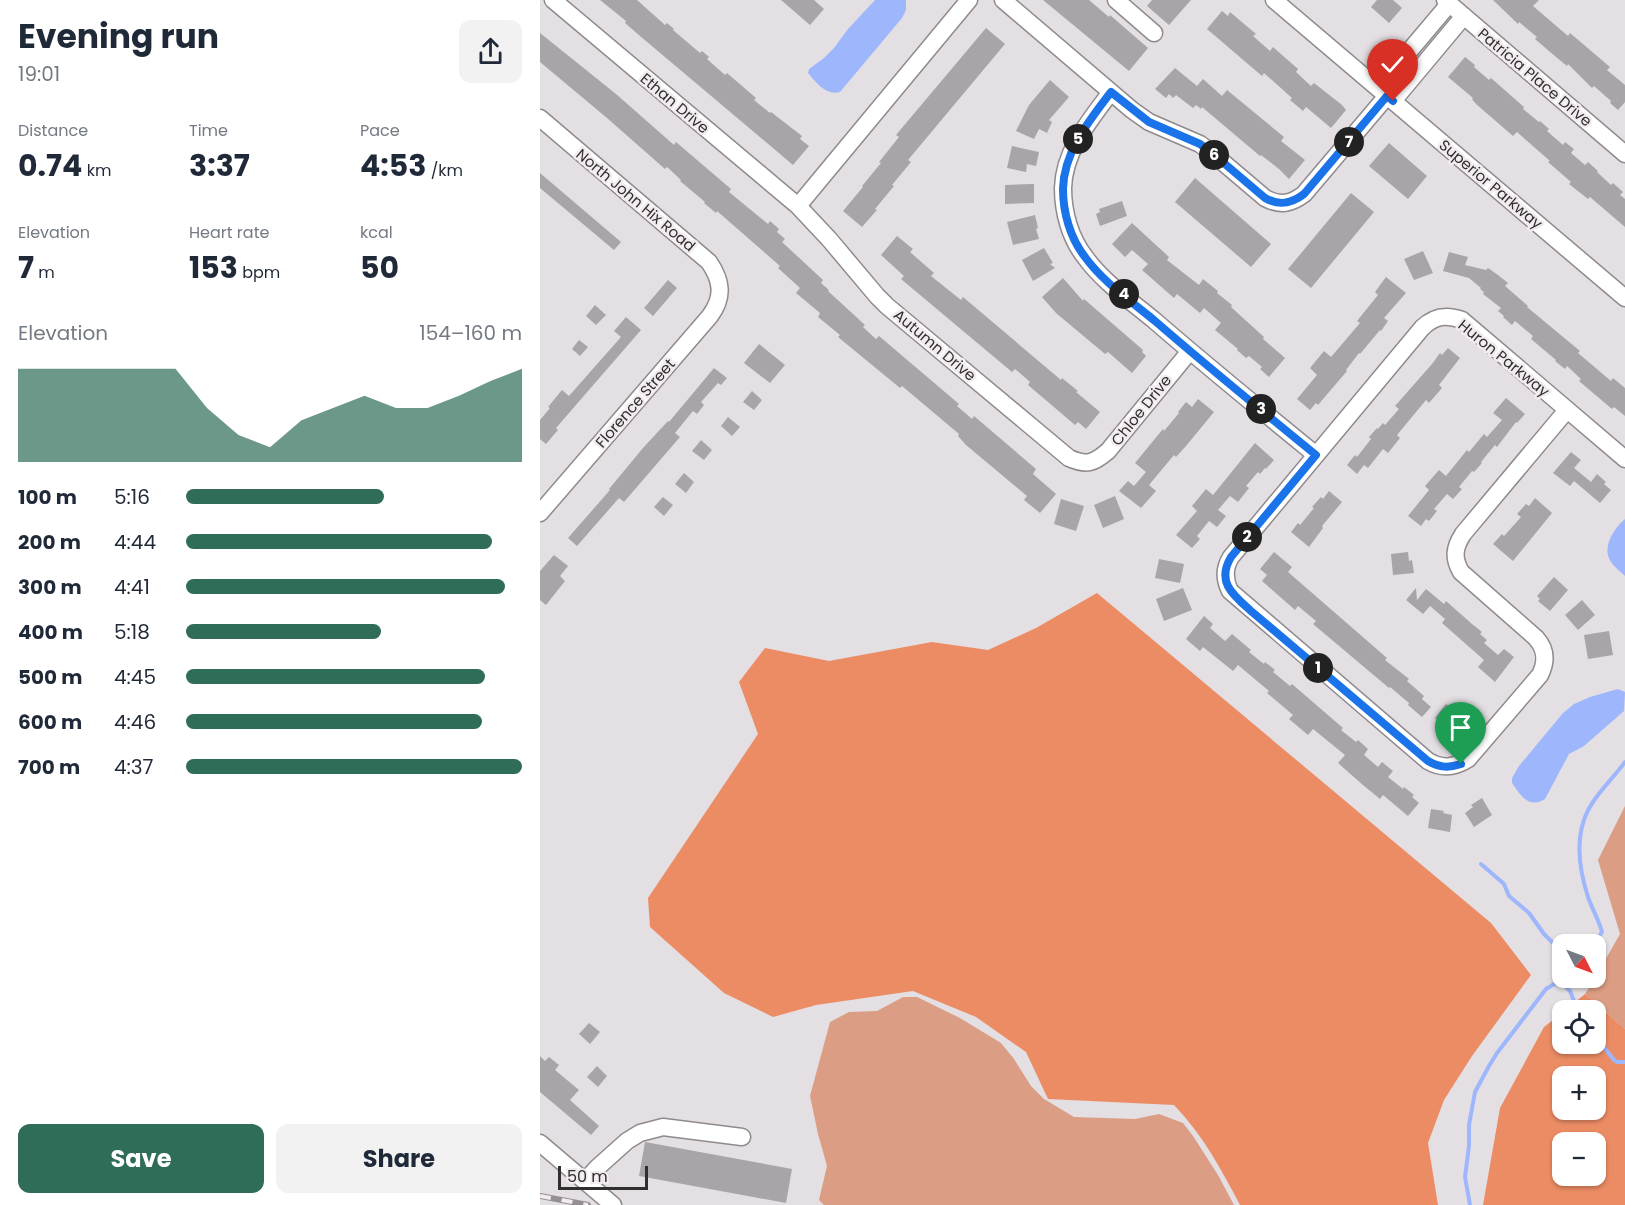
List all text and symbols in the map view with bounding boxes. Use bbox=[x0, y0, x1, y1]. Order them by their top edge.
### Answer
text: Evening run bbox=[18, 13, 219, 60]
button: share bbox=[459, 20, 522, 83]
street label: Patricia Place Drive bbox=[1473, 23, 1597, 131]
pin bbox=[1367, 39, 1418, 101]
icon: check bbox=[1376, 48, 1409, 81]
text: 19:01 bbox=[18, 60, 60, 88]
street label: Ethan Drive bbox=[636, 68, 714, 138]
text: Distance bbox=[18, 119, 88, 142]
text: Time bbox=[189, 119, 228, 142]
text: Pace bbox=[360, 119, 400, 142]
pin: 5 bbox=[1063, 124, 1093, 154]
text: 5 bbox=[1073, 127, 1083, 150]
pin: 7 bbox=[1334, 127, 1364, 157]
text: 7 bbox=[1345, 130, 1353, 153]
street label: Superior Parkway bbox=[1435, 134, 1548, 234]
pin: 6 bbox=[1199, 140, 1229, 170]
text: 6 bbox=[1209, 143, 1219, 166]
text: 0.74 bbox=[18, 144, 82, 187]
text: 3:37 bbox=[189, 144, 250, 187]
text: 4:53 bbox=[360, 144, 426, 187]
street label: North John Hix Road bbox=[572, 144, 700, 256]
text: km bbox=[82, 159, 111, 182]
text: /km bbox=[426, 159, 463, 182]
text: Elevation bbox=[18, 221, 90, 244]
text: Heart rate bbox=[189, 221, 269, 244]
text: kcal bbox=[360, 221, 393, 244]
text: 7 bbox=[18, 246, 34, 289]
text: 153 bbox=[189, 246, 238, 289]
text: 50 bbox=[360, 246, 399, 289]
text: m bbox=[34, 261, 55, 284]
text: bpm bbox=[238, 261, 280, 284]
pin: 4 bbox=[1109, 279, 1139, 309]
text: 4 bbox=[1119, 282, 1129, 305]
street label: Autumn Drive bbox=[889, 304, 981, 386]
street label: Huron Parkway bbox=[1454, 315, 1554, 402]
text: Elevation bbox=[18, 319, 108, 347]
text: 154–160 m bbox=[419, 319, 522, 347]
street label: Florence Street bbox=[590, 354, 680, 452]
street label: Chloe Drive bbox=[1106, 370, 1176, 450]
pin: 3 bbox=[1246, 394, 1276, 424]
text: 3 bbox=[1256, 397, 1266, 420]
text: 100 m bbox=[18, 483, 77, 511]
text: 5:16 bbox=[114, 483, 150, 511]
pin: 2 bbox=[1232, 522, 1262, 552]
text: 2 bbox=[1242, 525, 1252, 548]
text: 200 m bbox=[18, 528, 81, 556]
text: 4:44 bbox=[114, 528, 156, 556]
text: 300 m bbox=[18, 573, 82, 601]
text: 4:41 bbox=[114, 573, 150, 601]
text: 400 m bbox=[18, 618, 83, 646]
text: 5:18 bbox=[114, 618, 150, 646]
pin: 1 bbox=[1303, 653, 1333, 683]
text: 1 bbox=[1315, 656, 1321, 679]
text: 500 m bbox=[18, 663, 83, 691]
text: 4:45 bbox=[114, 663, 156, 691]
pin bbox=[1435, 702, 1486, 764]
text: 600 m bbox=[18, 708, 82, 736]
text: 4:46 bbox=[114, 708, 156, 736]
icon: arrive bbox=[1444, 711, 1477, 744]
text: 700 m bbox=[18, 753, 80, 781]
text: 4:37 bbox=[114, 753, 154, 781]
north arrow bbox=[1552, 934, 1606, 988]
map controls bbox=[1552, 934, 1606, 1186]
button: locate bbox=[1552, 1000, 1606, 1054]
button: + bbox=[1552, 1066, 1606, 1120]
button: Save bbox=[18, 1124, 264, 1193]
button: Share bbox=[276, 1124, 522, 1193]
button: − bbox=[1552, 1132, 1606, 1186]
scale bar bbox=[558, 1163, 648, 1190]
text: 50 m bbox=[567, 1165, 608, 1188]

